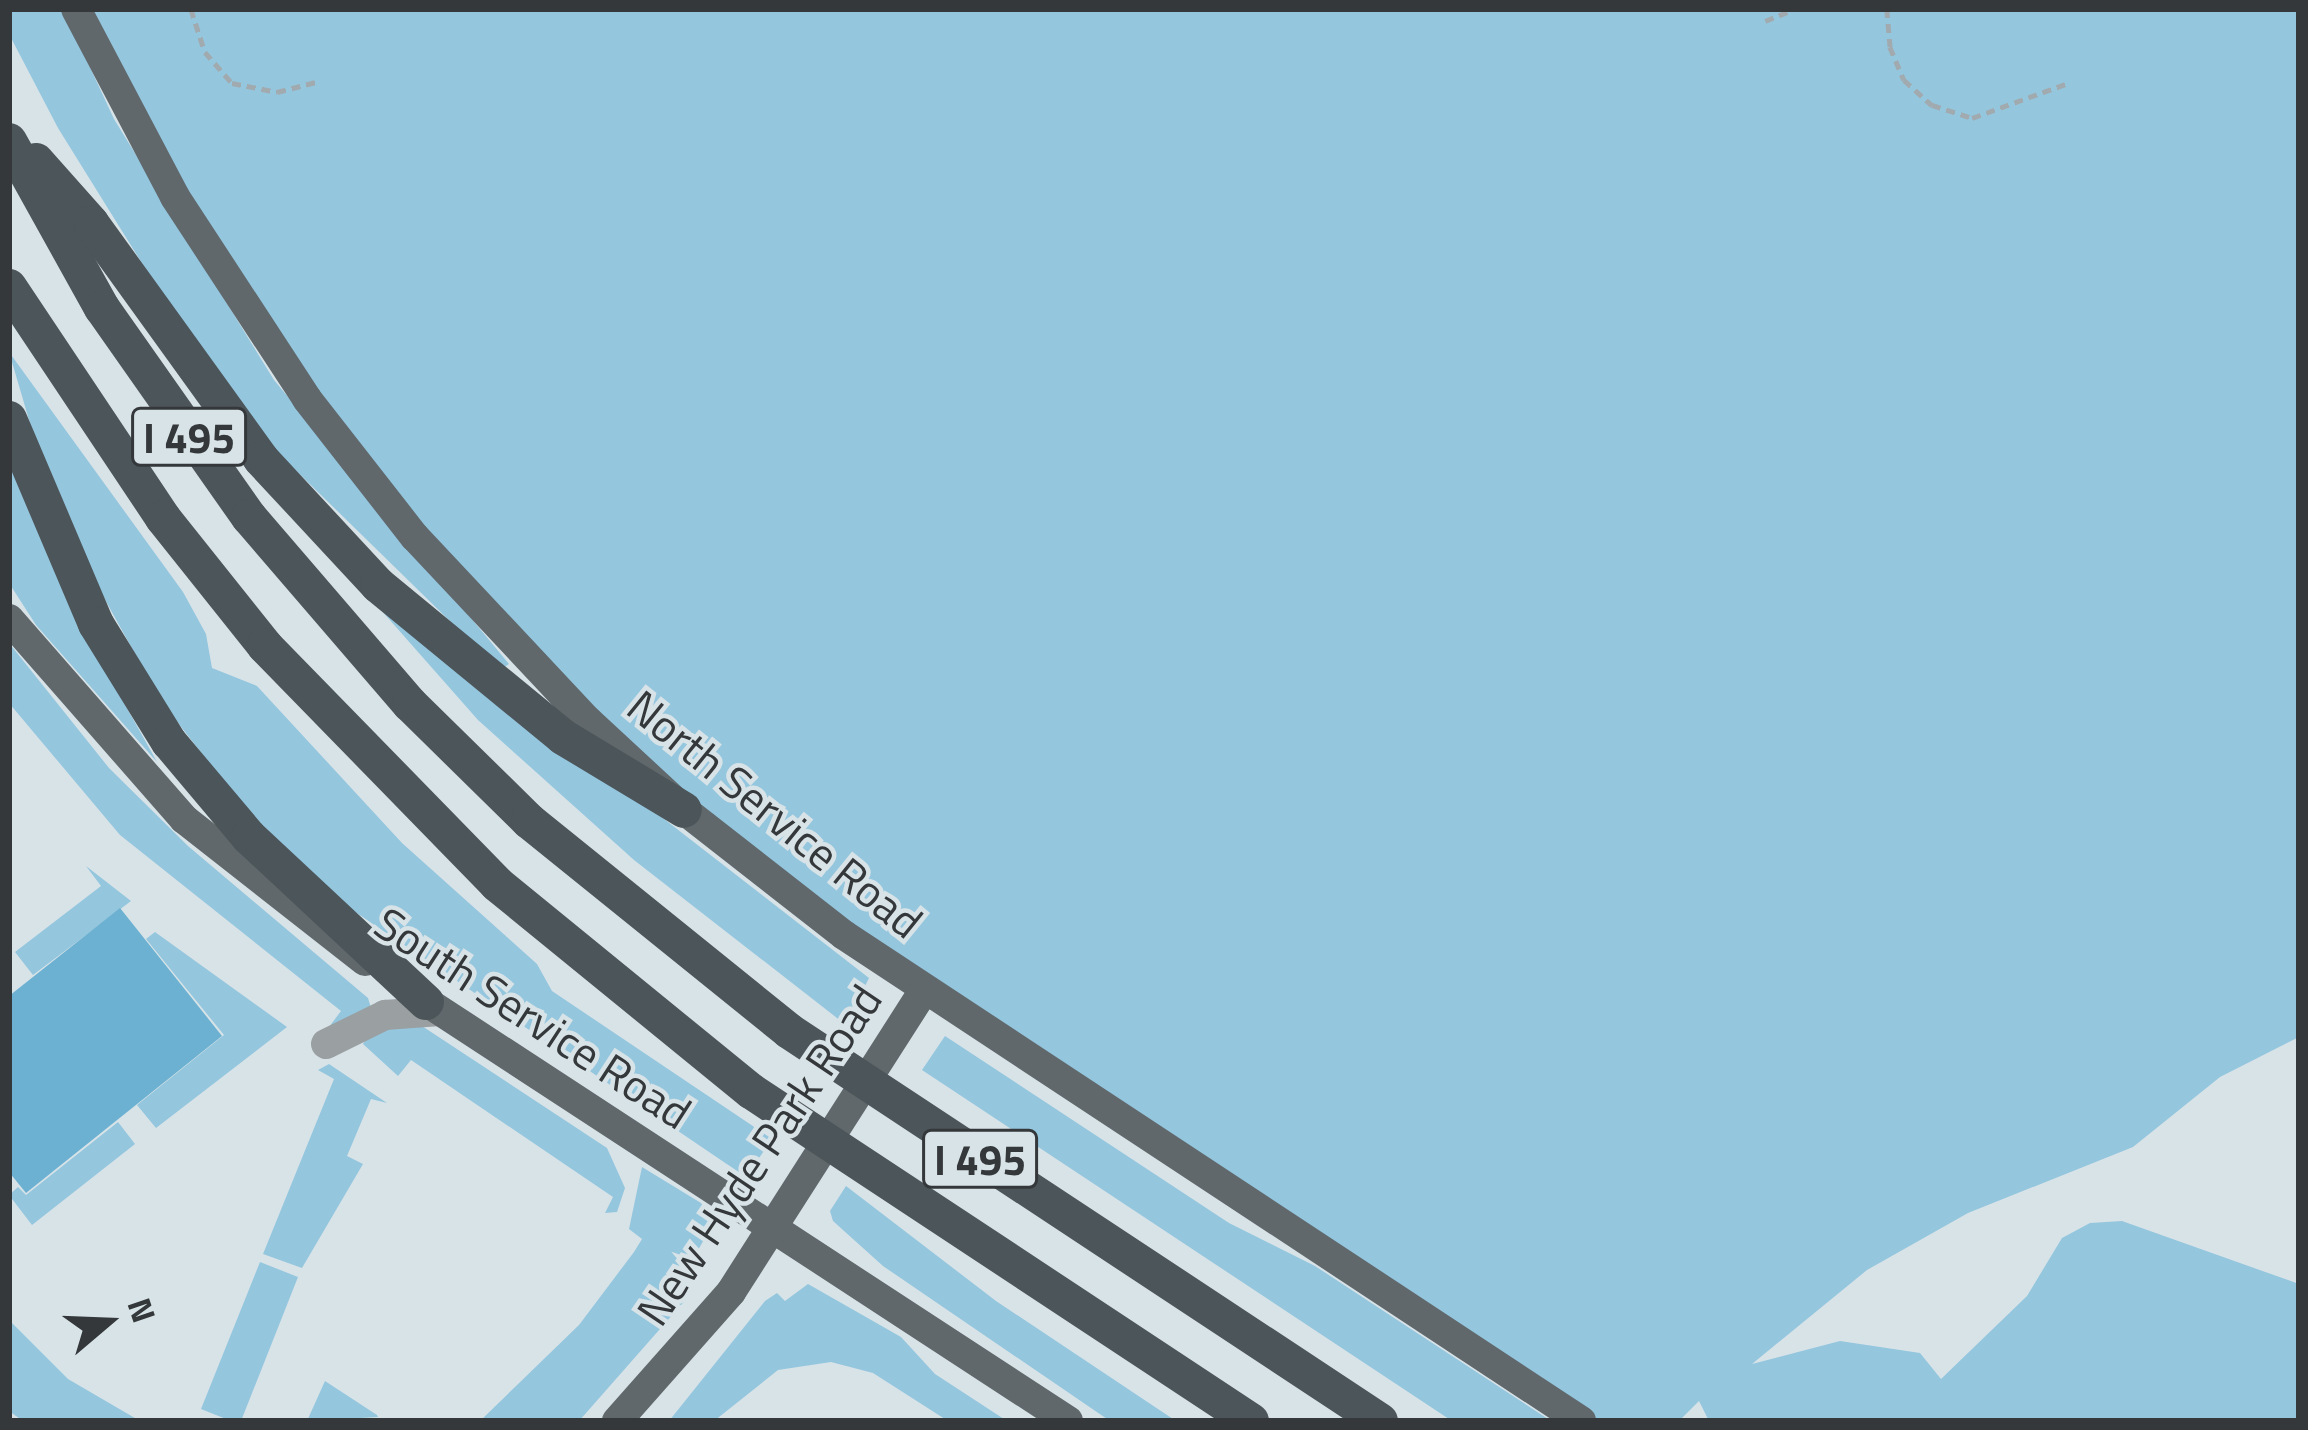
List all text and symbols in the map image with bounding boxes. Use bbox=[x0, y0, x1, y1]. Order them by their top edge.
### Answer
road number: I 495 bbox=[129, 401, 249, 473]
street label: North Service Road bbox=[617, 679, 933, 949]
street label: South Service Road bbox=[365, 896, 701, 1140]
street label: New Hyde Park Road bbox=[625, 975, 893, 1335]
road number: I 495 bbox=[920, 1123, 1040, 1195]
north arrow bbox=[48, 1262, 168, 1382]
text: N bbox=[115, 1291, 169, 1329]

